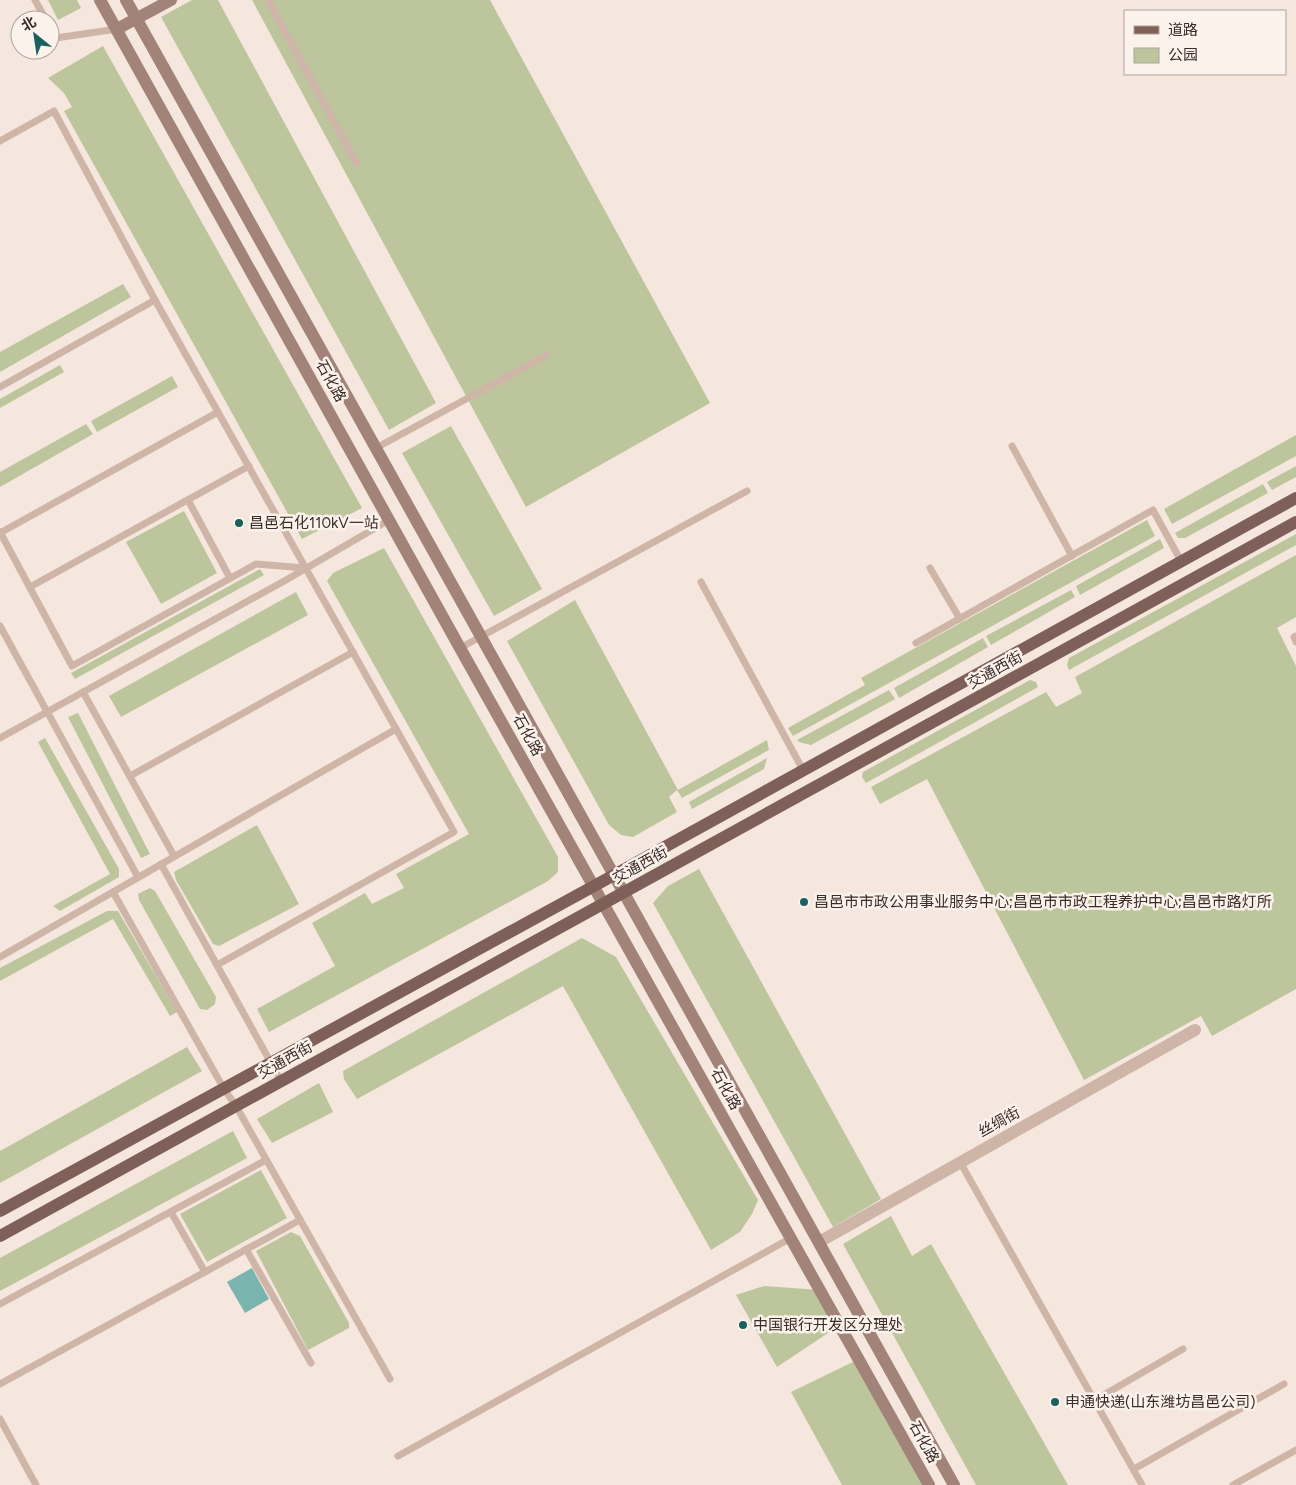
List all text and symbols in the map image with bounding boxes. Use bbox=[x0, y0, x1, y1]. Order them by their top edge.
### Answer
north arrow bbox=[10, 10, 60, 60]
legend bbox=[1124, 10, 1286, 75]
text: 北 bbox=[18, 13, 39, 35]
text: 道路 bbox=[1168, 21, 1198, 39]
text: 公园 bbox=[1168, 46, 1198, 64]
street label: 石化路 bbox=[312, 357, 350, 405]
place label: 昌邑石化110kV一站 bbox=[249, 514, 379, 532]
marker: 昌邑石化110kV一站 bbox=[233, 517, 245, 529]
street label: 交通西街 bbox=[964, 648, 1026, 692]
street label: 石化路 bbox=[509, 711, 547, 759]
street label: 交通西街 bbox=[609, 843, 671, 887]
place label: 昌邑市市政公用事业服务中心;昌邑市市政工程养护中心;昌邑市路灯所 bbox=[814, 893, 1272, 911]
marker: 昌邑市市政公用事业服务中心;昌邑市市政工程养护中心;昌邑市路灯所 bbox=[798, 896, 810, 908]
street label: 交通西街 bbox=[254, 1038, 316, 1082]
street label: 石化路 bbox=[707, 1065, 745, 1113]
street label: 丝绸街 bbox=[975, 1103, 1023, 1141]
place label: 中国银行开发区分理处 bbox=[753, 1316, 903, 1334]
marker: 中国银行开发区分理处 bbox=[737, 1319, 749, 1331]
place label: 申通快递(山东潍坊昌邑公司) bbox=[1065, 1393, 1256, 1411]
marker: 申通快递(山东潍坊昌邑公司) bbox=[1049, 1396, 1061, 1408]
street label: 石化路 bbox=[905, 1418, 943, 1466]

